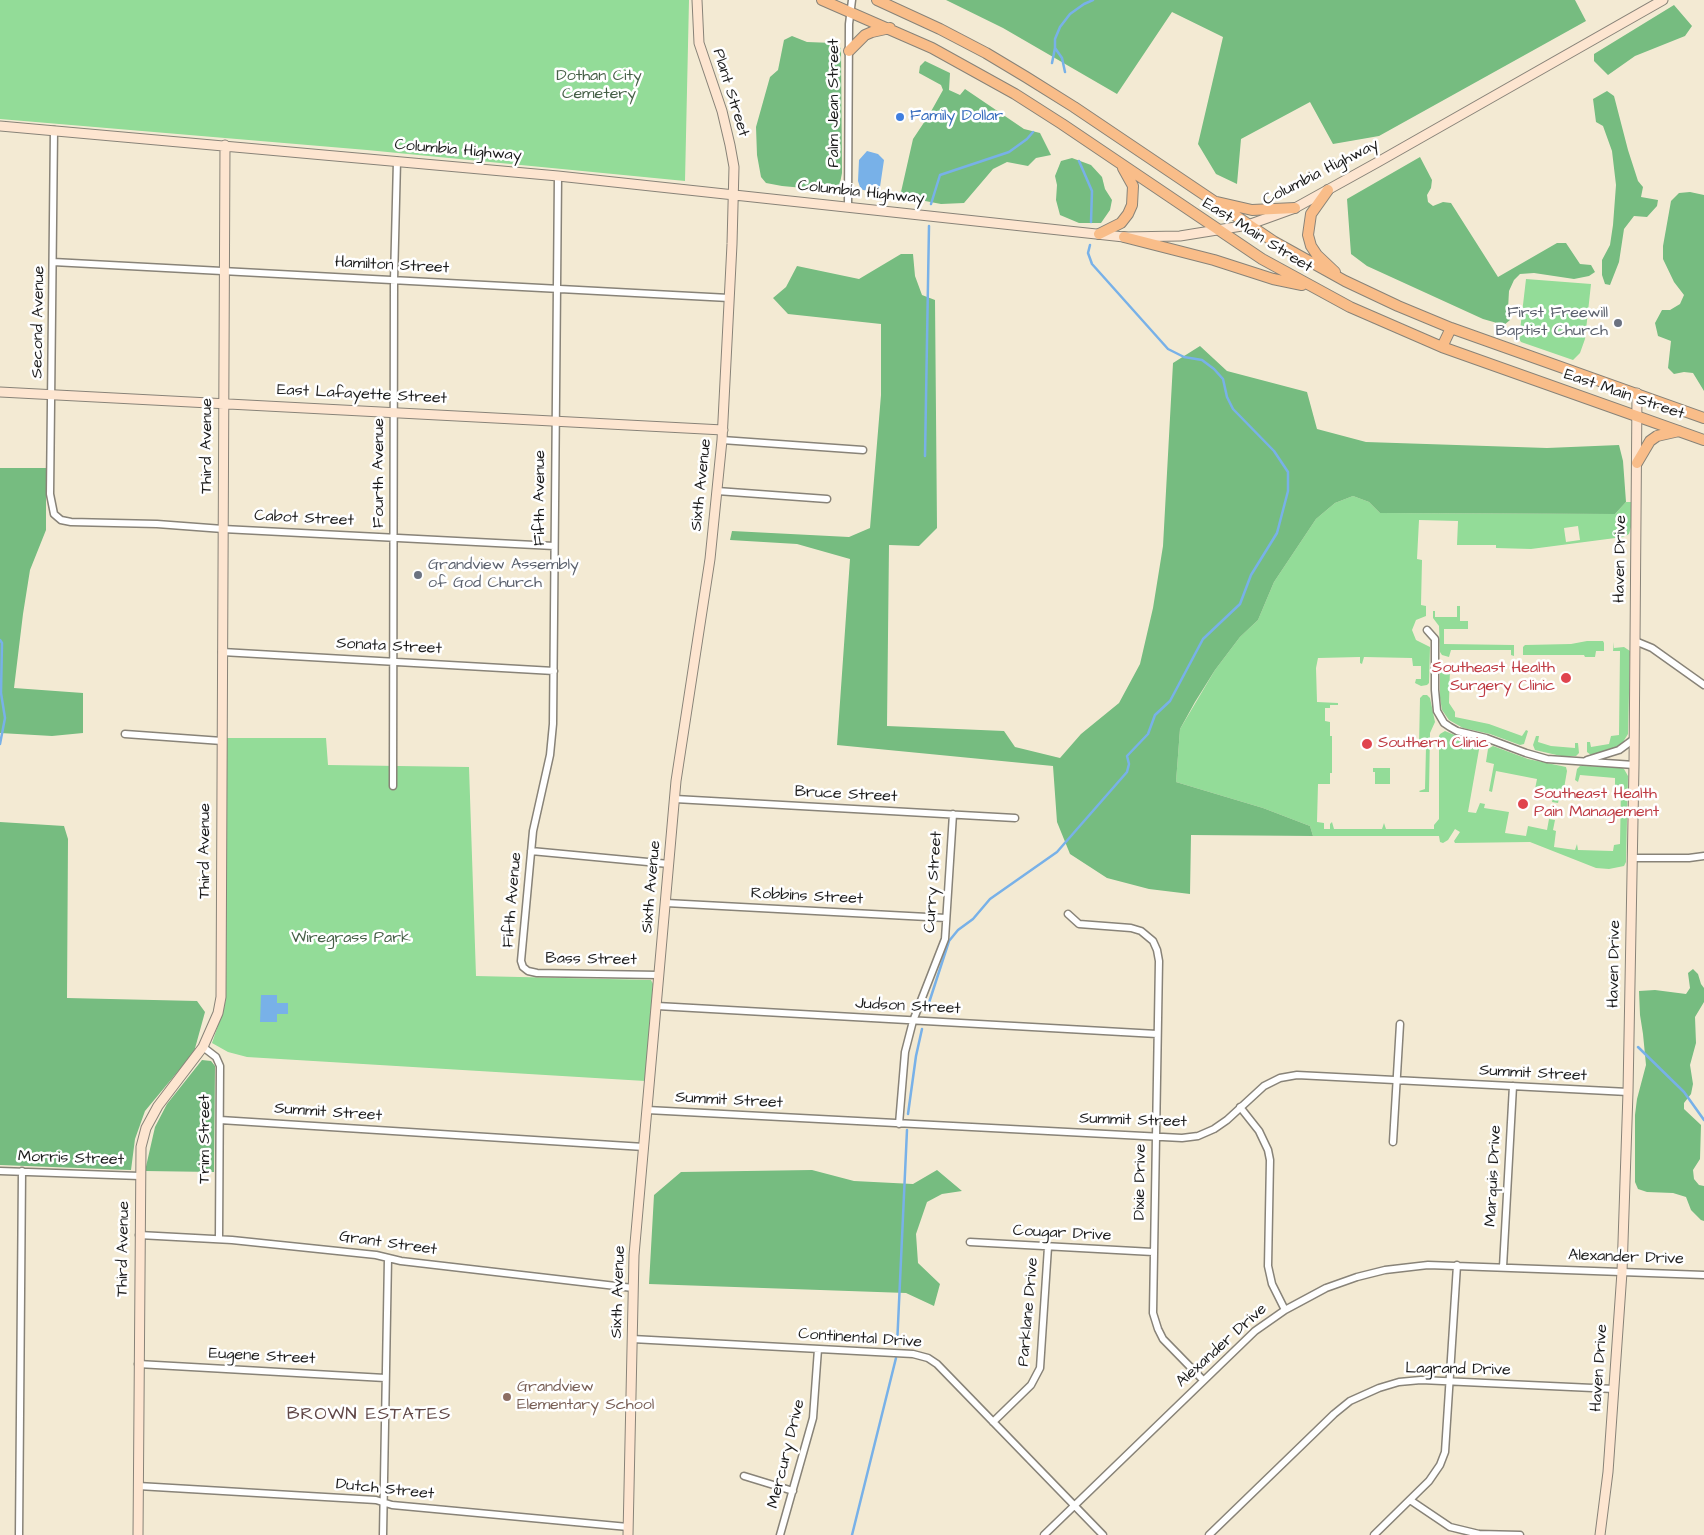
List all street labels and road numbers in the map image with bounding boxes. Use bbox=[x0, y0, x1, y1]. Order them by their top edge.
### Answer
street label: Palm Jean Street bbox=[825, 39, 845, 167]
street label: Plant Street bbox=[708, 47, 752, 139]
street label: Columbia Highway bbox=[394, 136, 522, 166]
street label: Columbia Highway bbox=[1260, 136, 1382, 210]
street label: Columbia Highway bbox=[797, 177, 925, 209]
street label: East Main Street bbox=[1198, 194, 1316, 278]
street label: Hamilton Street bbox=[334, 253, 450, 279]
street label: Second Avenue bbox=[28, 266, 50, 378]
street label: East Main Street bbox=[1561, 365, 1687, 425]
street label: East Lafayette Street bbox=[277, 381, 447, 409]
street label: Third Avenue bbox=[198, 398, 218, 494]
street label: Fourth Avenue bbox=[370, 418, 390, 528]
street label: Sixth Avenue bbox=[688, 438, 716, 532]
street label: Fifth Avenue bbox=[531, 450, 551, 546]
street label: Cabot Street bbox=[254, 507, 354, 531]
street label: Haven Drive bbox=[1611, 515, 1631, 603]
street label: Sonata Street bbox=[336, 635, 442, 659]
street label: Bruce Street bbox=[794, 783, 898, 807]
street label: Third Avenue bbox=[196, 803, 216, 899]
street label: Curry Street bbox=[921, 831, 947, 933]
street label: Sixth Avenue bbox=[638, 840, 666, 934]
street label: Fifth Avenue bbox=[499, 851, 527, 949]
street label: Robbins Street bbox=[750, 884, 864, 910]
street label: Haven Drive bbox=[1605, 920, 1625, 1008]
street label: Bass Street bbox=[545, 950, 637, 970]
street label: Judson Street bbox=[855, 995, 961, 1019]
street label: Summit Street bbox=[1479, 1062, 1587, 1086]
street label: Summit Street bbox=[675, 1089, 783, 1113]
street label: Trim Street bbox=[196, 1094, 216, 1184]
street label: Summit Street bbox=[273, 1100, 383, 1126]
street label: Summit Street bbox=[1079, 1110, 1187, 1132]
street label: Marquis Drive bbox=[1482, 1125, 1506, 1227]
street label: Dixie Drive bbox=[1131, 1144, 1151, 1220]
street label: Morris Street bbox=[18, 1148, 124, 1170]
street label: Third Avenue bbox=[114, 1201, 134, 1297]
street label: Cougar Drive bbox=[1012, 1222, 1112, 1246]
street label: Grant Street bbox=[338, 1228, 438, 1260]
street label: Sixth Avenue bbox=[608, 1245, 630, 1339]
street label: Alexander Drive bbox=[1568, 1246, 1684, 1270]
street label: Parklane Drive bbox=[1015, 1257, 1043, 1367]
street label: Alexander Drive bbox=[1173, 1300, 1271, 1392]
street label: Haven Drive bbox=[1587, 1324, 1613, 1412]
street label: Continental Drive bbox=[797, 1325, 923, 1353]
street label: Eugene Street bbox=[208, 1345, 316, 1369]
street label: Lagrand Drive bbox=[1405, 1359, 1511, 1381]
street label: Mercury Drive bbox=[764, 1398, 810, 1510]
street label: Dutch Street bbox=[335, 1475, 435, 1505]

